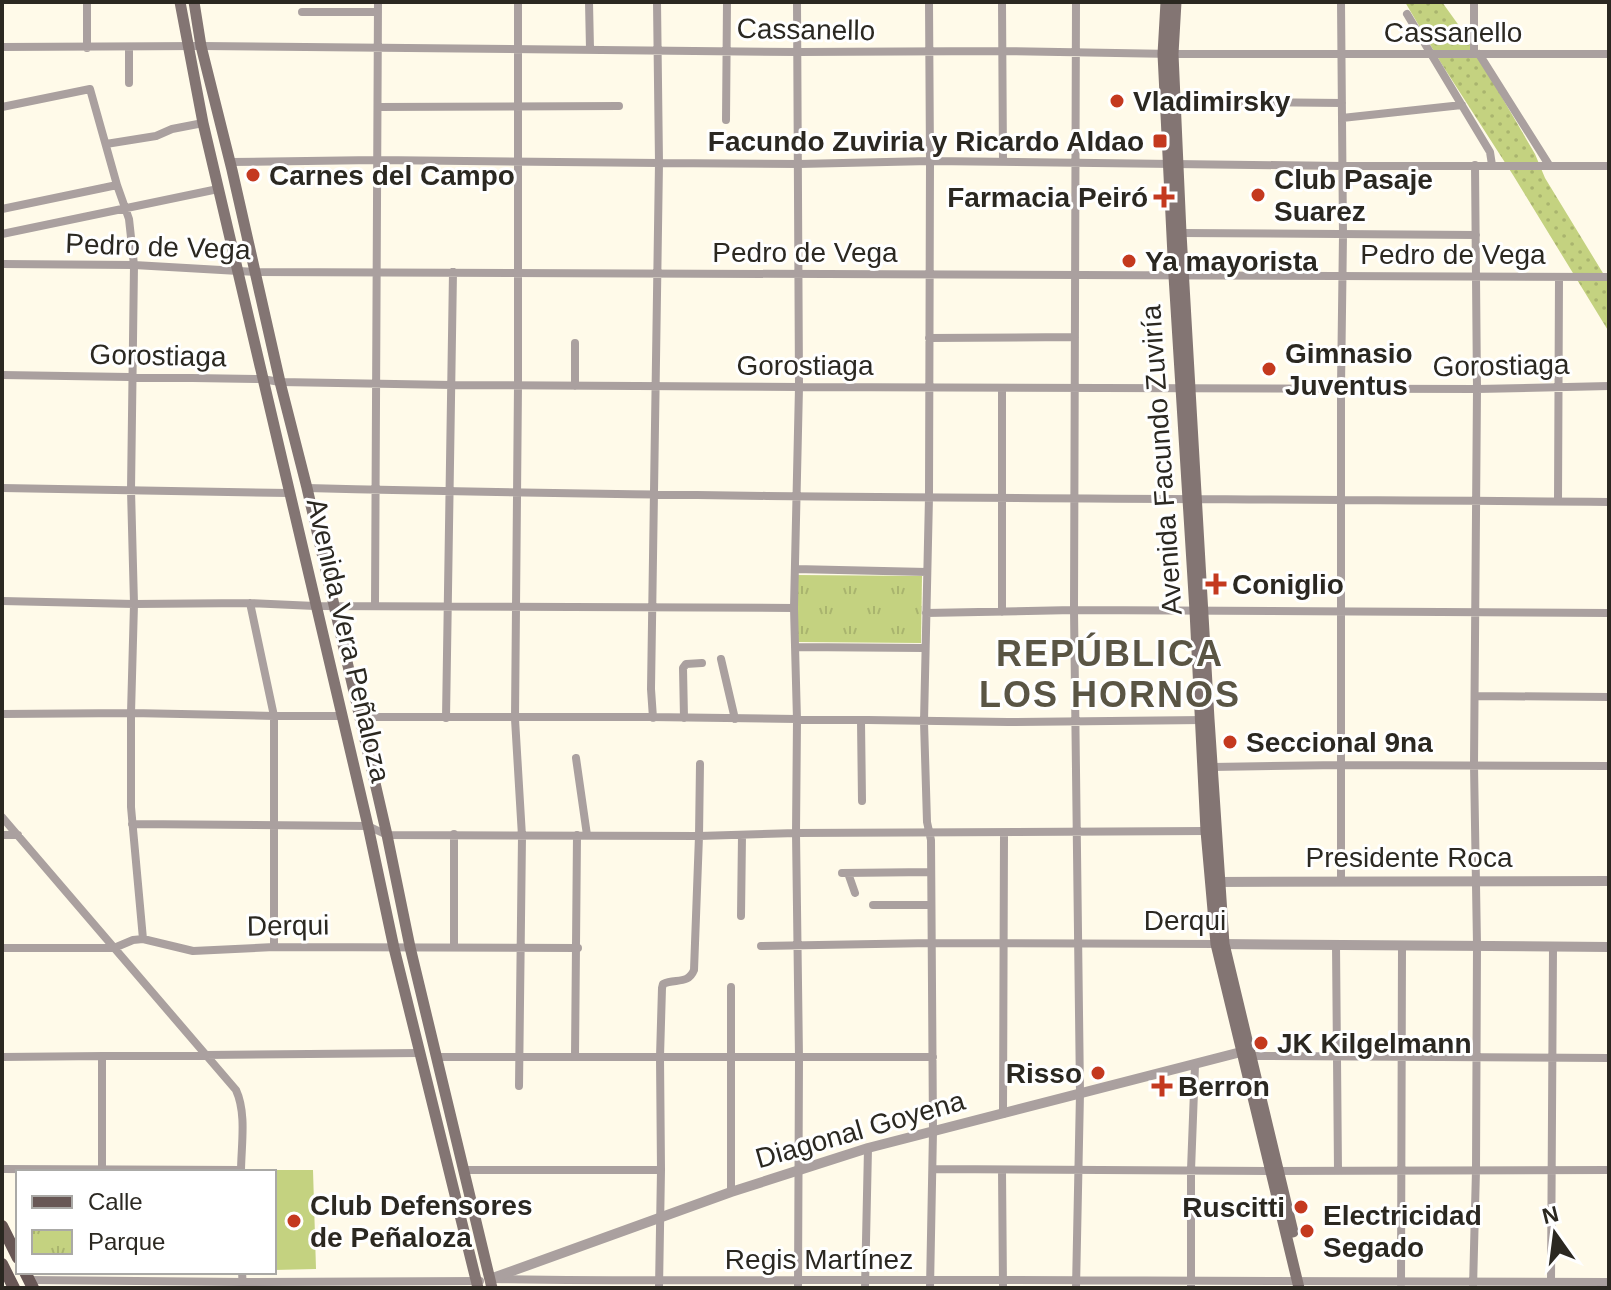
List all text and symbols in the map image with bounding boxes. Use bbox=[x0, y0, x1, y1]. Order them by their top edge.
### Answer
street label: Cassanello bbox=[736, 13, 876, 46]
street label: Cassanello bbox=[1384, 17, 1522, 48]
place label: Vladimirsky bbox=[1133, 86, 1291, 117]
marker: Vladimirsky bbox=[1108, 92, 1126, 110]
place label: Facundo Zuviria y Ricardo Aldao bbox=[708, 126, 1144, 157]
marker: Facundo Zuviria y Ricardo Aldao bbox=[1151, 132, 1169, 150]
place label: Carnes del Campo bbox=[269, 160, 515, 191]
place label: Club Pasaje Suarez bbox=[1274, 164, 1433, 227]
marker: Carnes del Campo bbox=[244, 166, 262, 184]
place label: Farmacia Peiró bbox=[947, 182, 1148, 213]
marker: Club Pasaje Suarez bbox=[1249, 186, 1267, 204]
marker: Farmacia Peiró bbox=[1155, 188, 1173, 206]
street label: Pedro de Vega bbox=[65, 228, 252, 265]
street label: Pedro de Vega bbox=[712, 237, 898, 268]
street label: Pedro de Vega bbox=[1360, 239, 1546, 270]
place label: Ya mayorista bbox=[1145, 246, 1318, 277]
marker: Ya mayorista bbox=[1120, 252, 1138, 270]
street label: Avenida Facundo Zuviría bbox=[1135, 303, 1188, 616]
place label: Gimnasio Juventus bbox=[1285, 338, 1413, 401]
street label: Gorostiaga bbox=[89, 339, 227, 372]
street label: Gorostiaga bbox=[1432, 349, 1570, 382]
street label: Gorostiaga bbox=[737, 350, 874, 381]
marker: Gimnasio Juventus bbox=[1260, 360, 1278, 378]
street label: Avenida Vera Peñaloza bbox=[301, 495, 396, 786]
place label: Coniglio bbox=[1232, 569, 1344, 600]
marker: Coniglio bbox=[1207, 575, 1225, 593]
district label: REPÚBLICA LOS HORNOS bbox=[979, 632, 1241, 715]
place label: Seccional 9na bbox=[1246, 727, 1433, 758]
marker: Seccional 9na bbox=[1221, 733, 1239, 751]
street label: Presidente Roca bbox=[1305, 842, 1513, 873]
street label: Derqui bbox=[1144, 905, 1226, 936]
street label: Derqui bbox=[247, 909, 330, 942]
place label: JK Kilgelmann bbox=[1277, 1028, 1471, 1059]
marker: JK Kilgelmann bbox=[1252, 1034, 1270, 1052]
place label: Risso bbox=[1006, 1058, 1082, 1089]
marker: Risso bbox=[1089, 1064, 1107, 1082]
place label: Berron bbox=[1178, 1071, 1270, 1102]
marker: Berron bbox=[1153, 1077, 1171, 1095]
street label: Diagonal Goyena bbox=[752, 1085, 969, 1174]
legend bbox=[16, 1170, 276, 1274]
text: Calle bbox=[88, 1188, 143, 1215]
place label: Club Defensores de Peñaloza bbox=[310, 1190, 533, 1253]
place label: Ruscitti bbox=[1182, 1192, 1285, 1223]
north arrow bbox=[1515, 1194, 1595, 1274]
marker: Ruscitti bbox=[1292, 1198, 1310, 1216]
place label: Electricidad Segado bbox=[1323, 1200, 1482, 1263]
text: N bbox=[1540, 1201, 1561, 1229]
marker: Club Defensores de Peñaloza bbox=[285, 1212, 303, 1230]
marker: Electricidad Segado bbox=[1298, 1222, 1316, 1240]
text: Parque bbox=[88, 1228, 165, 1255]
street label: Regis Martínez bbox=[725, 1244, 913, 1275]

